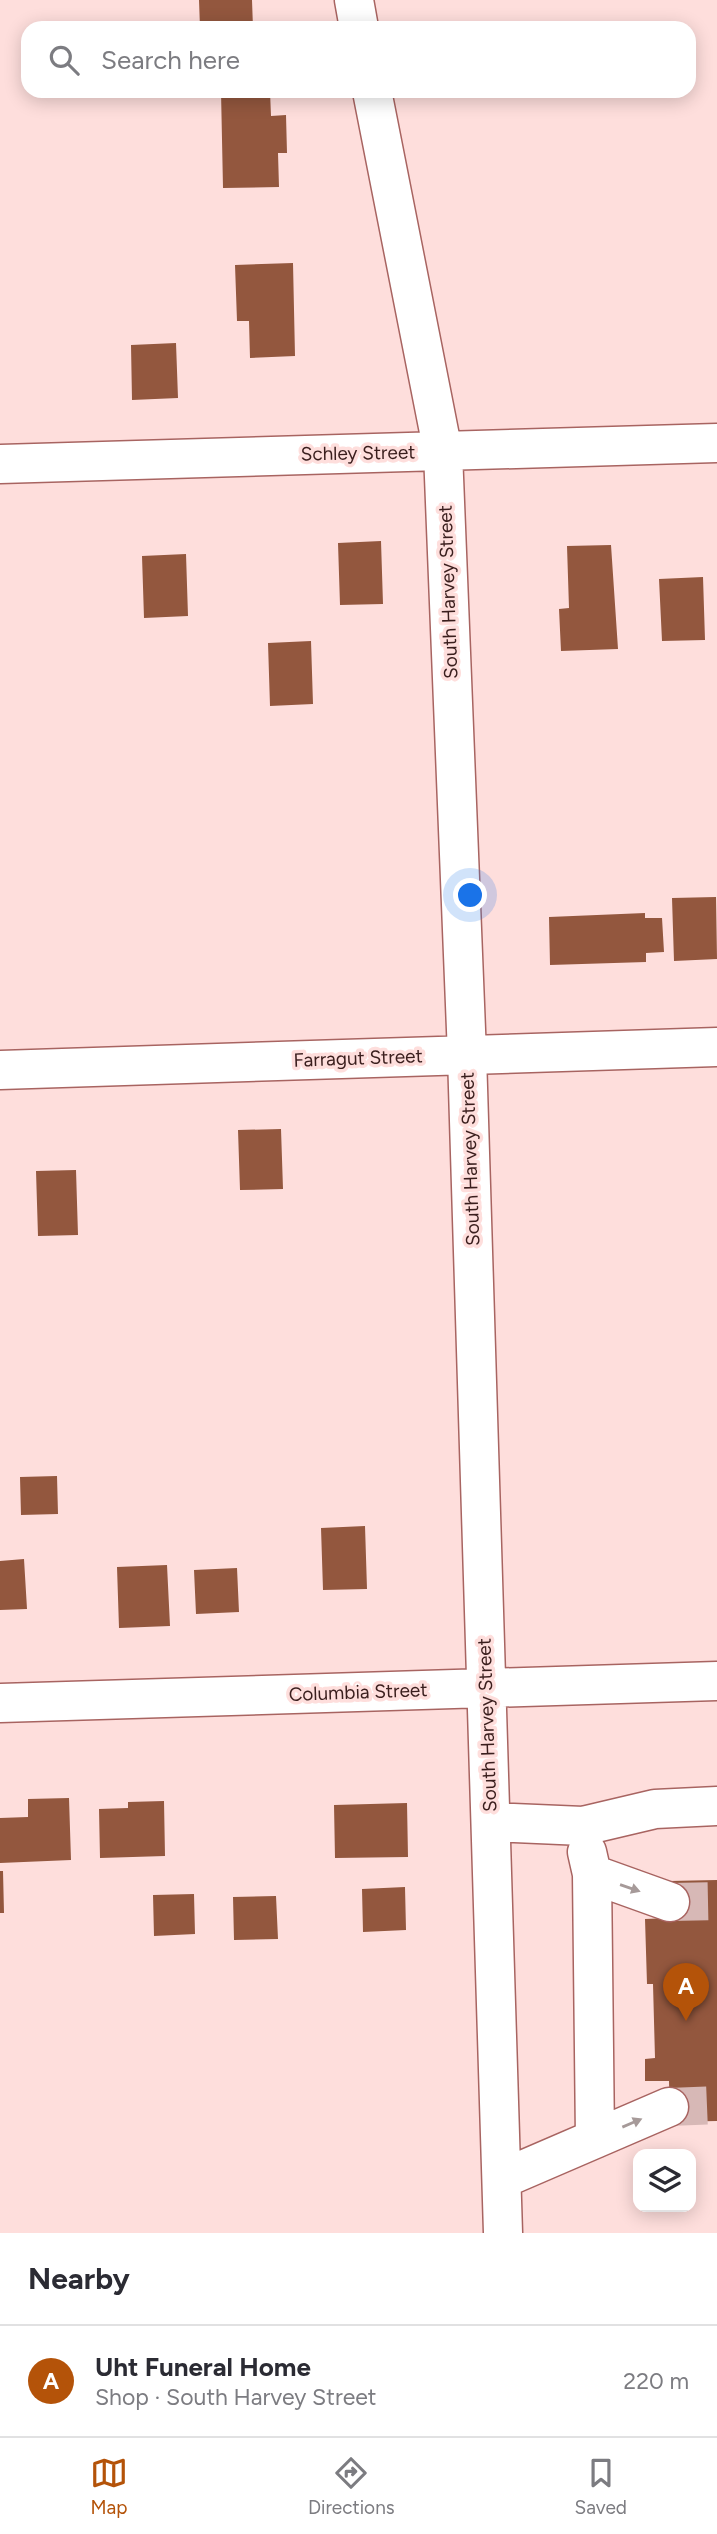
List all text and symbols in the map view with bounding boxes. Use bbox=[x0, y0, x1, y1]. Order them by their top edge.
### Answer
search box bbox=[21, 21, 696, 98]
icon: search bbox=[45, 41, 83, 79]
text: Search here bbox=[101, 44, 240, 76]
street label: Schley Street bbox=[300, 441, 416, 465]
street label: South Harvey Street bbox=[433, 505, 463, 679]
your location bbox=[453, 878, 487, 912]
street label: Farragut Street bbox=[293, 1044, 423, 1072]
street label: South Harvey Street bbox=[455, 1072, 485, 1246]
street label: South Harvey Street bbox=[472, 1638, 502, 1812]
street label: Columbia Street bbox=[288, 1678, 428, 1706]
one-way arrow bbox=[620, 1883, 641, 1894]
pin: A bbox=[663, 1963, 709, 2021]
one-way arrow bbox=[622, 2117, 643, 2128]
map controls bbox=[633, 2149, 696, 2212]
button: layers bbox=[633, 2149, 696, 2212]
text: Nearby bbox=[28, 2260, 130, 2297]
text: Uht Funeral Home bbox=[95, 2351, 311, 2383]
text: A bbox=[43, 2367, 59, 2395]
text: 220 m bbox=[623, 2367, 689, 2395]
text: Shop · South Harvey Street bbox=[95, 2383, 377, 2411]
tab: Map bbox=[90, 2454, 128, 2519]
tab: Directions bbox=[308, 2454, 395, 2519]
tab: Saved bbox=[575, 2454, 627, 2519]

